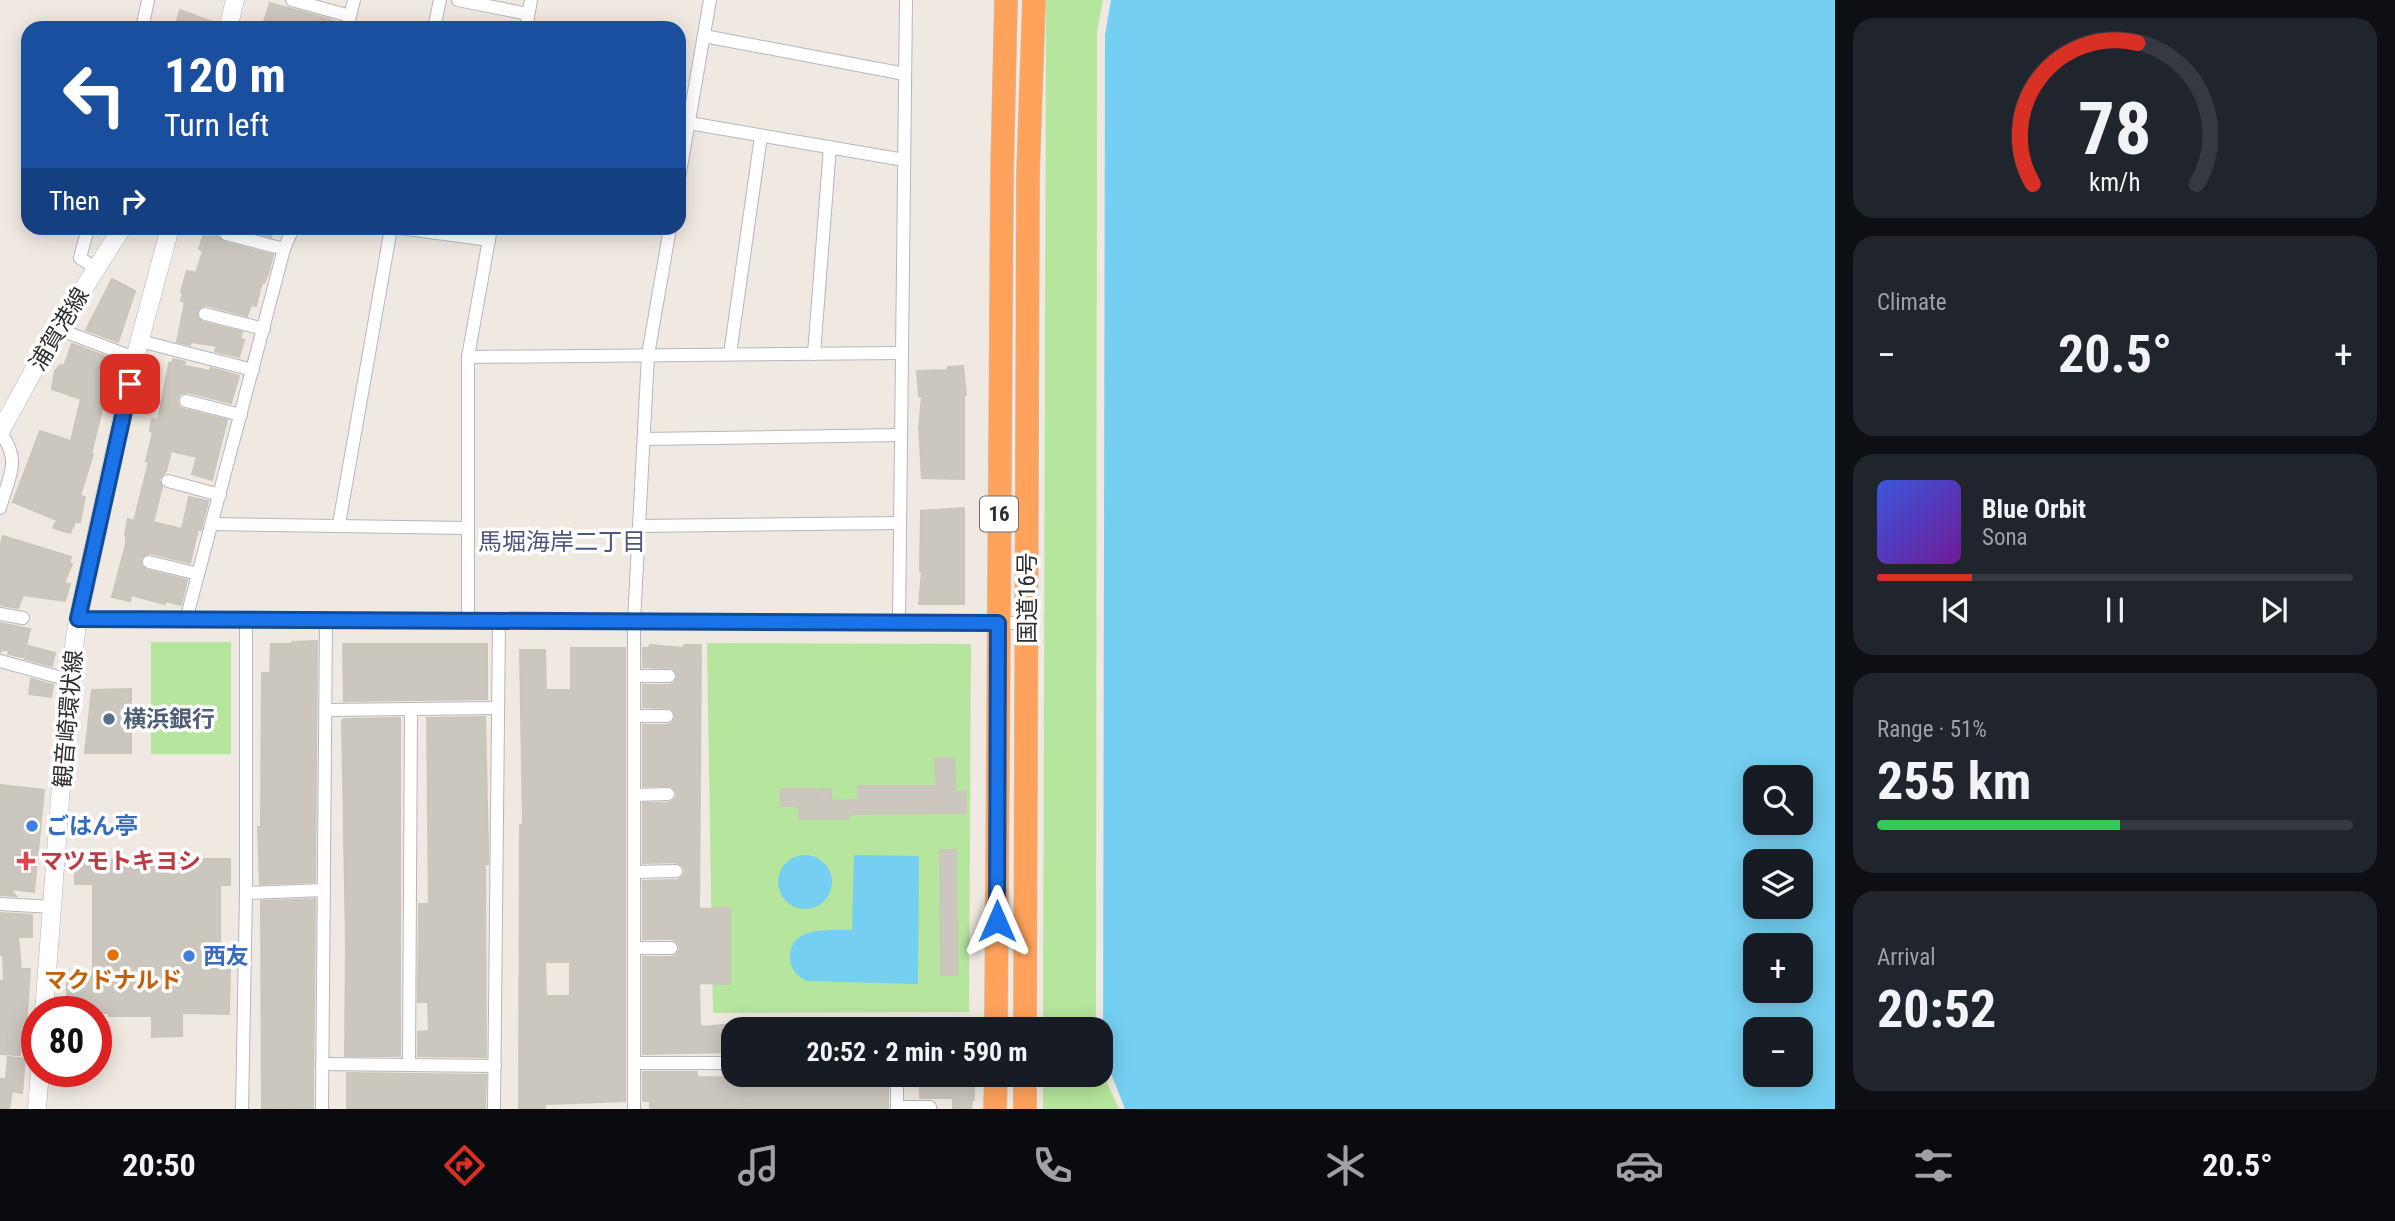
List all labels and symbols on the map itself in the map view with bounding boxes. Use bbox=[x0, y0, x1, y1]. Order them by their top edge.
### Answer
street label: 浦賀港線 bbox=[24, 283, 95, 376]
pin bbox=[100, 354, 160, 414]
road number: 16 bbox=[980, 496, 1018, 532]
district label: 馬堀海岸二丁目 bbox=[478, 528, 646, 556]
street label: 国道16号 bbox=[1014, 552, 1041, 644]
street label: 観音崎環状線 bbox=[49, 649, 88, 789]
place label: 横浜銀行 bbox=[123, 706, 215, 733]
marker: 横浜銀行 bbox=[101, 711, 117, 727]
place label: ごはん亭 bbox=[46, 813, 138, 840]
marker: ごはん亭 bbox=[24, 818, 40, 834]
place label: マツモトキヨシ bbox=[40, 848, 201, 875]
marker: マツモトキヨシ bbox=[18, 853, 34, 869]
position arrow bbox=[960, 884, 1034, 958]
place label: 西友 bbox=[203, 943, 249, 970]
marker: マクドナルド bbox=[105, 947, 121, 963]
marker: 西友 bbox=[181, 948, 197, 964]
place label: マクドナルド bbox=[44, 967, 182, 994]
speed limit sign: 80 bbox=[21, 996, 112, 1087]

